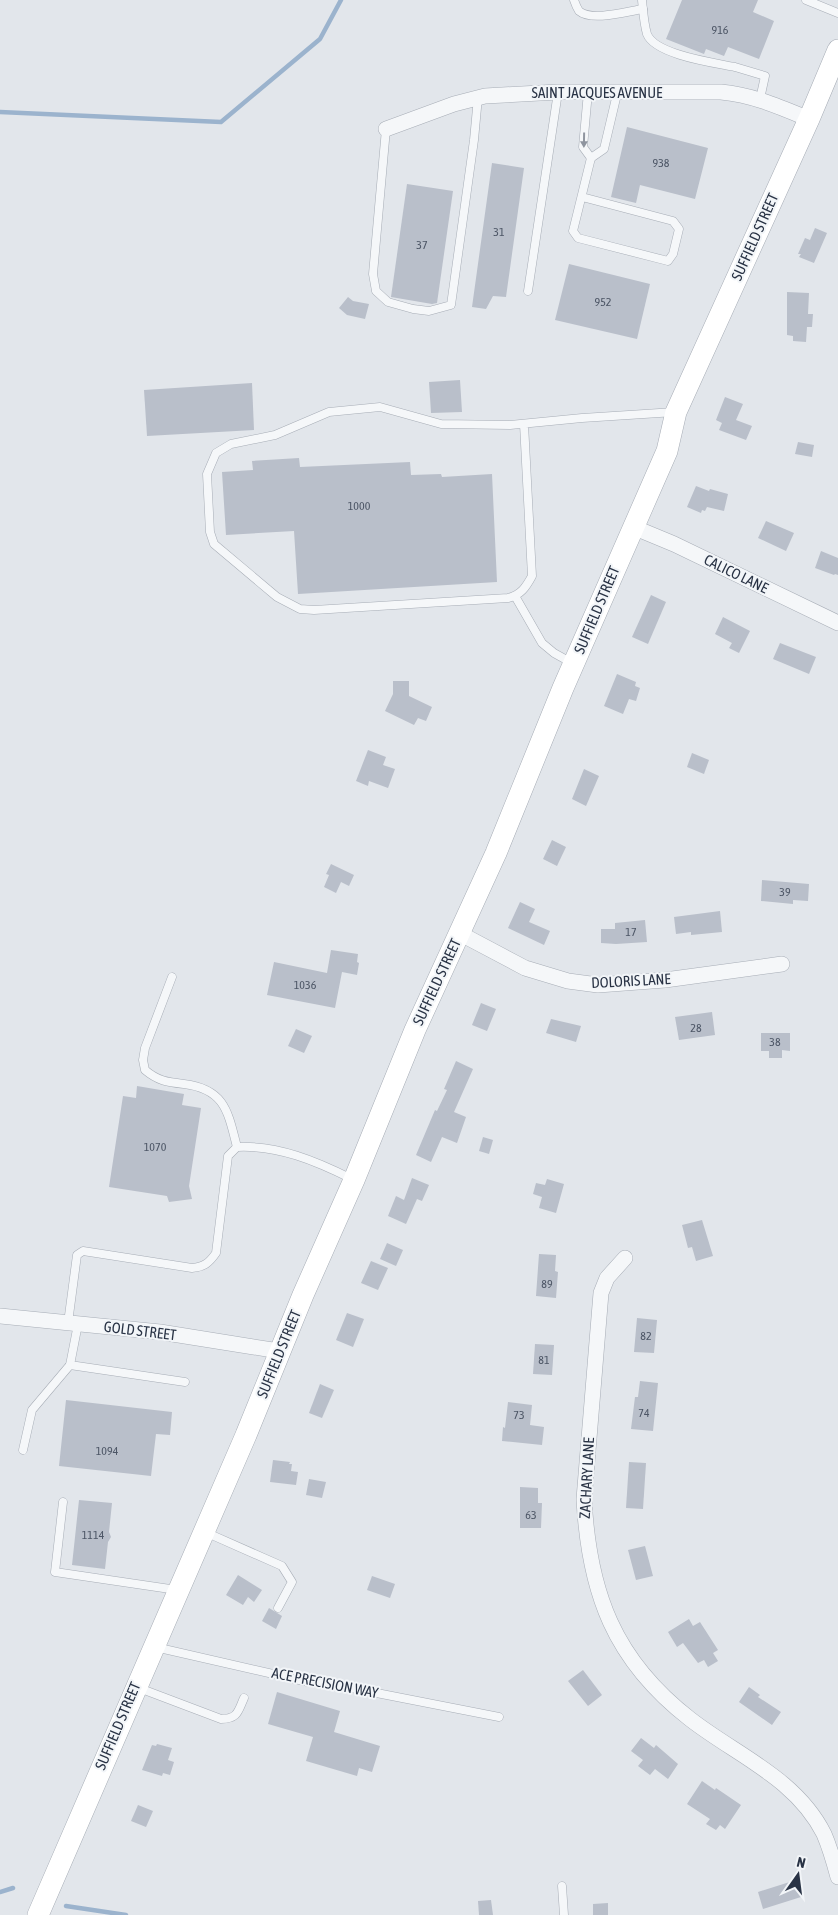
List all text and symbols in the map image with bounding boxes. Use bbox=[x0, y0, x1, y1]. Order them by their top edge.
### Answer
house number: 916 bbox=[712, 23, 729, 37]
street label: SAINT JACQUES AVENUE bbox=[532, 84, 663, 101]
one-way arrow bbox=[580, 133, 588, 149]
house number: 938 bbox=[653, 156, 670, 170]
street label: SUFFIELD STREET bbox=[728, 190, 781, 283]
house number: 31 bbox=[493, 225, 505, 239]
house number: 37 bbox=[416, 238, 428, 252]
house number: 952 bbox=[595, 295, 611, 309]
house number: 1000 bbox=[348, 499, 371, 513]
street label: CALICO LANE bbox=[701, 551, 772, 597]
street label: SUFFIELD STREET bbox=[570, 563, 623, 656]
house number: 39 bbox=[779, 885, 791, 899]
house number: 17 bbox=[625, 925, 637, 939]
street label: SUFFIELD STREET bbox=[409, 935, 464, 1028]
street label: DOLORIS LANE bbox=[591, 970, 672, 991]
house number: 1036 bbox=[294, 978, 317, 992]
house number: 28 bbox=[690, 1021, 702, 1035]
house number: 38 bbox=[769, 1035, 781, 1049]
house number: 1070 bbox=[144, 1140, 167, 1154]
house number: 89 bbox=[541, 1277, 553, 1291]
street label: SUFFIELD STREET bbox=[253, 1307, 304, 1400]
street label: GOLD STREET bbox=[103, 1318, 178, 1343]
house number: 82 bbox=[640, 1329, 652, 1343]
house number: 81 bbox=[538, 1353, 550, 1367]
house number: 74 bbox=[638, 1406, 650, 1420]
house number: 73 bbox=[513, 1408, 525, 1422]
street label: ZACHARY LANE bbox=[576, 1436, 597, 1519]
house number: 1094 bbox=[96, 1444, 119, 1458]
house number: 63 bbox=[525, 1508, 537, 1522]
house number: 1114 bbox=[82, 1528, 105, 1542]
street label: ACE PRECISION WAY bbox=[270, 1664, 380, 1701]
street label: SUFFIELD STREET bbox=[91, 1679, 144, 1772]
north arrow bbox=[773, 1850, 823, 1900]
text: N bbox=[795, 1854, 807, 1871]

